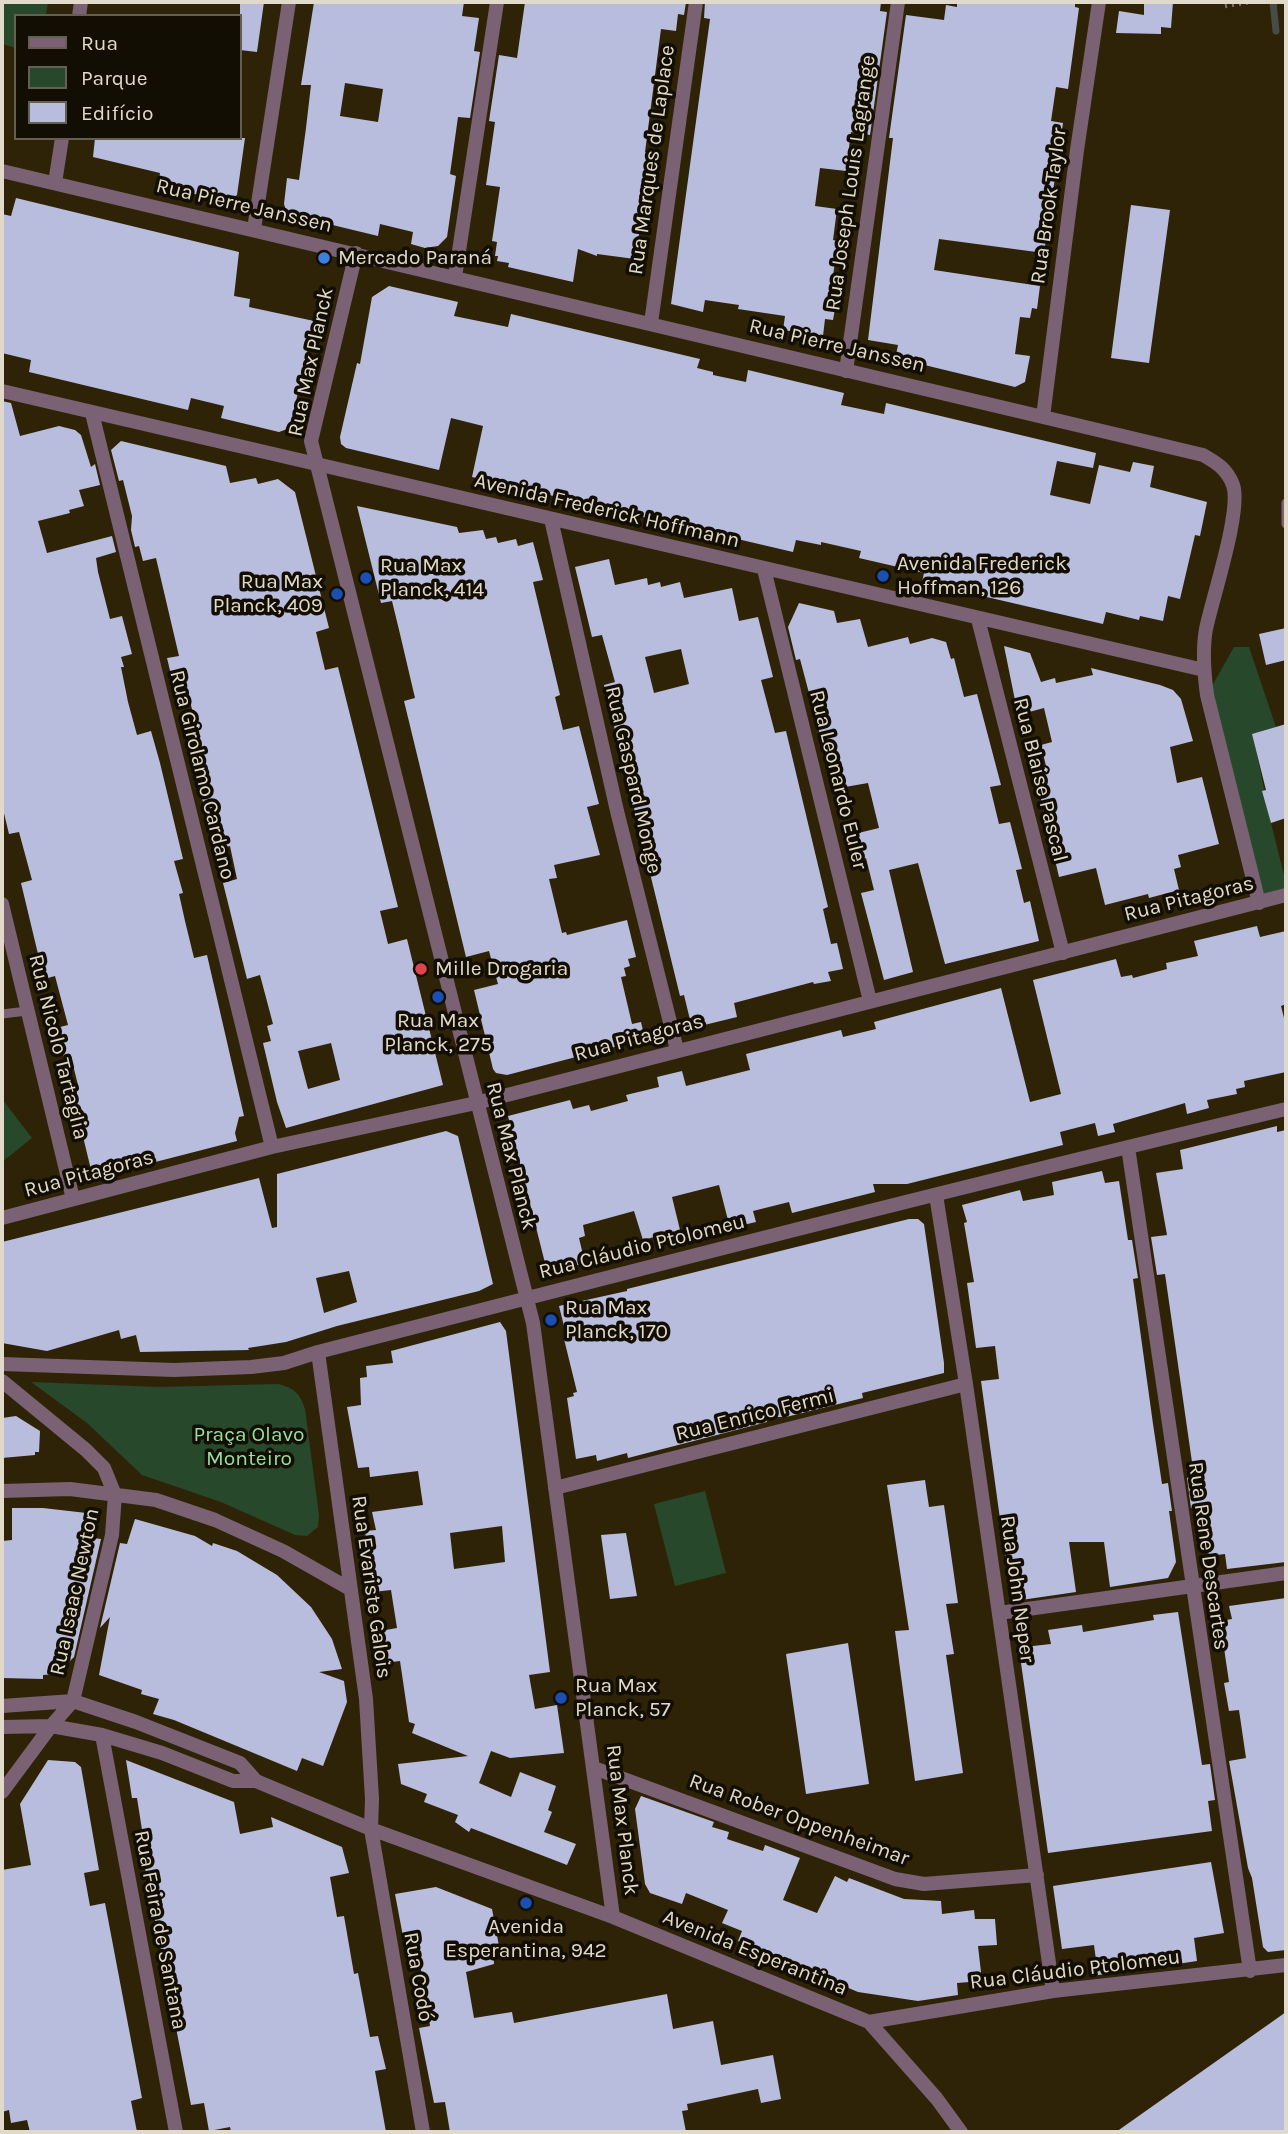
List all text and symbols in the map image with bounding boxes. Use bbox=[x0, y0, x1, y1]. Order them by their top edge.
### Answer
legend bbox=[14, 14, 242, 140]
text: Rua bbox=[81, 31, 118, 55]
street label: Rua Marques de Laplace bbox=[623, 43, 681, 277]
street label: Rua Joseph Louis Lagrange bbox=[821, 54, 881, 312]
text: Parque bbox=[81, 66, 148, 90]
text: Edifício bbox=[81, 101, 154, 125]
street label: Rua Brook Taylor bbox=[1026, 126, 1072, 286]
street label: Rua Pierre Janssen bbox=[153, 173, 335, 239]
place label: Mercado Paraná bbox=[338, 245, 492, 271]
marker: Mercado Paraná bbox=[316, 250, 332, 266]
street label: Rua Max Planck bbox=[283, 285, 339, 439]
street label: Rua Pierre Janssen bbox=[746, 313, 928, 379]
street label: Avenida Frederick Hoffmann bbox=[472, 468, 742, 554]
place label: Avenida Frederick Hoffman, 126 bbox=[897, 551, 1067, 601]
place label: Rua Max Planck, 414 bbox=[380, 553, 484, 603]
marker: Avenida Frederick Hoffman, 126 bbox=[875, 568, 891, 584]
place label: Rua Max Planck, 409 bbox=[213, 569, 323, 619]
marker: Rua Max Planck, 414 bbox=[358, 570, 374, 586]
marker: Rua Max Planck, 409 bbox=[329, 586, 345, 602]
street label: Rua Girolamo Cardano bbox=[164, 668, 240, 882]
street label: Rua Gaspard Monge bbox=[599, 684, 667, 876]
street label: Rua Leonardo Euler bbox=[804, 688, 872, 872]
street label: Rua Blaise Pascal bbox=[1007, 695, 1073, 865]
street label: Rua Pitagoras bbox=[1121, 871, 1257, 927]
street label: Rua Nicolo Tartaglia bbox=[23, 952, 93, 1142]
place label: Mille Drogaria bbox=[435, 956, 568, 982]
marker: Mille Drogaria bbox=[413, 961, 429, 977]
marker: Rua Max Planck, 275 bbox=[430, 989, 446, 1005]
place label: Rua Max Planck, 275 bbox=[384, 1008, 492, 1058]
street label: Rua Pitagoras bbox=[572, 1009, 706, 1067]
street label: Rua Max Planck bbox=[480, 1079, 542, 1233]
street label: Rua Pitagoras bbox=[22, 1145, 156, 1203]
street label: Rua Cláudio Ptolomeu bbox=[536, 1209, 748, 1285]
place label: Rua Max Planck, 170 bbox=[565, 1295, 668, 1345]
marker: Rua Max Planck, 170 bbox=[543, 1312, 559, 1328]
street label: Rua Enrico Fermi bbox=[673, 1383, 837, 1447]
park label: Praça Olavo Monteiro bbox=[193, 1422, 305, 1472]
street label: Rua Rene Descartes bbox=[1182, 1460, 1234, 1652]
street label: Rua Evariste Galois bbox=[346, 1494, 396, 1680]
street label: Rua Isaac Newton bbox=[45, 1506, 105, 1678]
street label: Rua John Neper bbox=[994, 1514, 1040, 1664]
place label: Rua Max Planck, 57 bbox=[575, 1673, 670, 1723]
marker: Rua Max Planck, 57 bbox=[553, 1690, 569, 1706]
street label: Rua Max Planck bbox=[600, 1743, 644, 1897]
street label: Rua Rober Oppenheimar bbox=[686, 1768, 912, 1872]
street label: Rua Feira de Santana bbox=[128, 1828, 192, 2032]
marker: Avenida Esperantina, 942 bbox=[518, 1895, 534, 1911]
street label: Avenida Esperantina bbox=[659, 1904, 851, 2002]
place label: Avenida Esperantina, 942 bbox=[445, 1914, 607, 1964]
street label: Rua Codó bbox=[398, 1930, 438, 2024]
street label: Rua Cláudio Ptolomeu bbox=[968, 1945, 1182, 1995]

